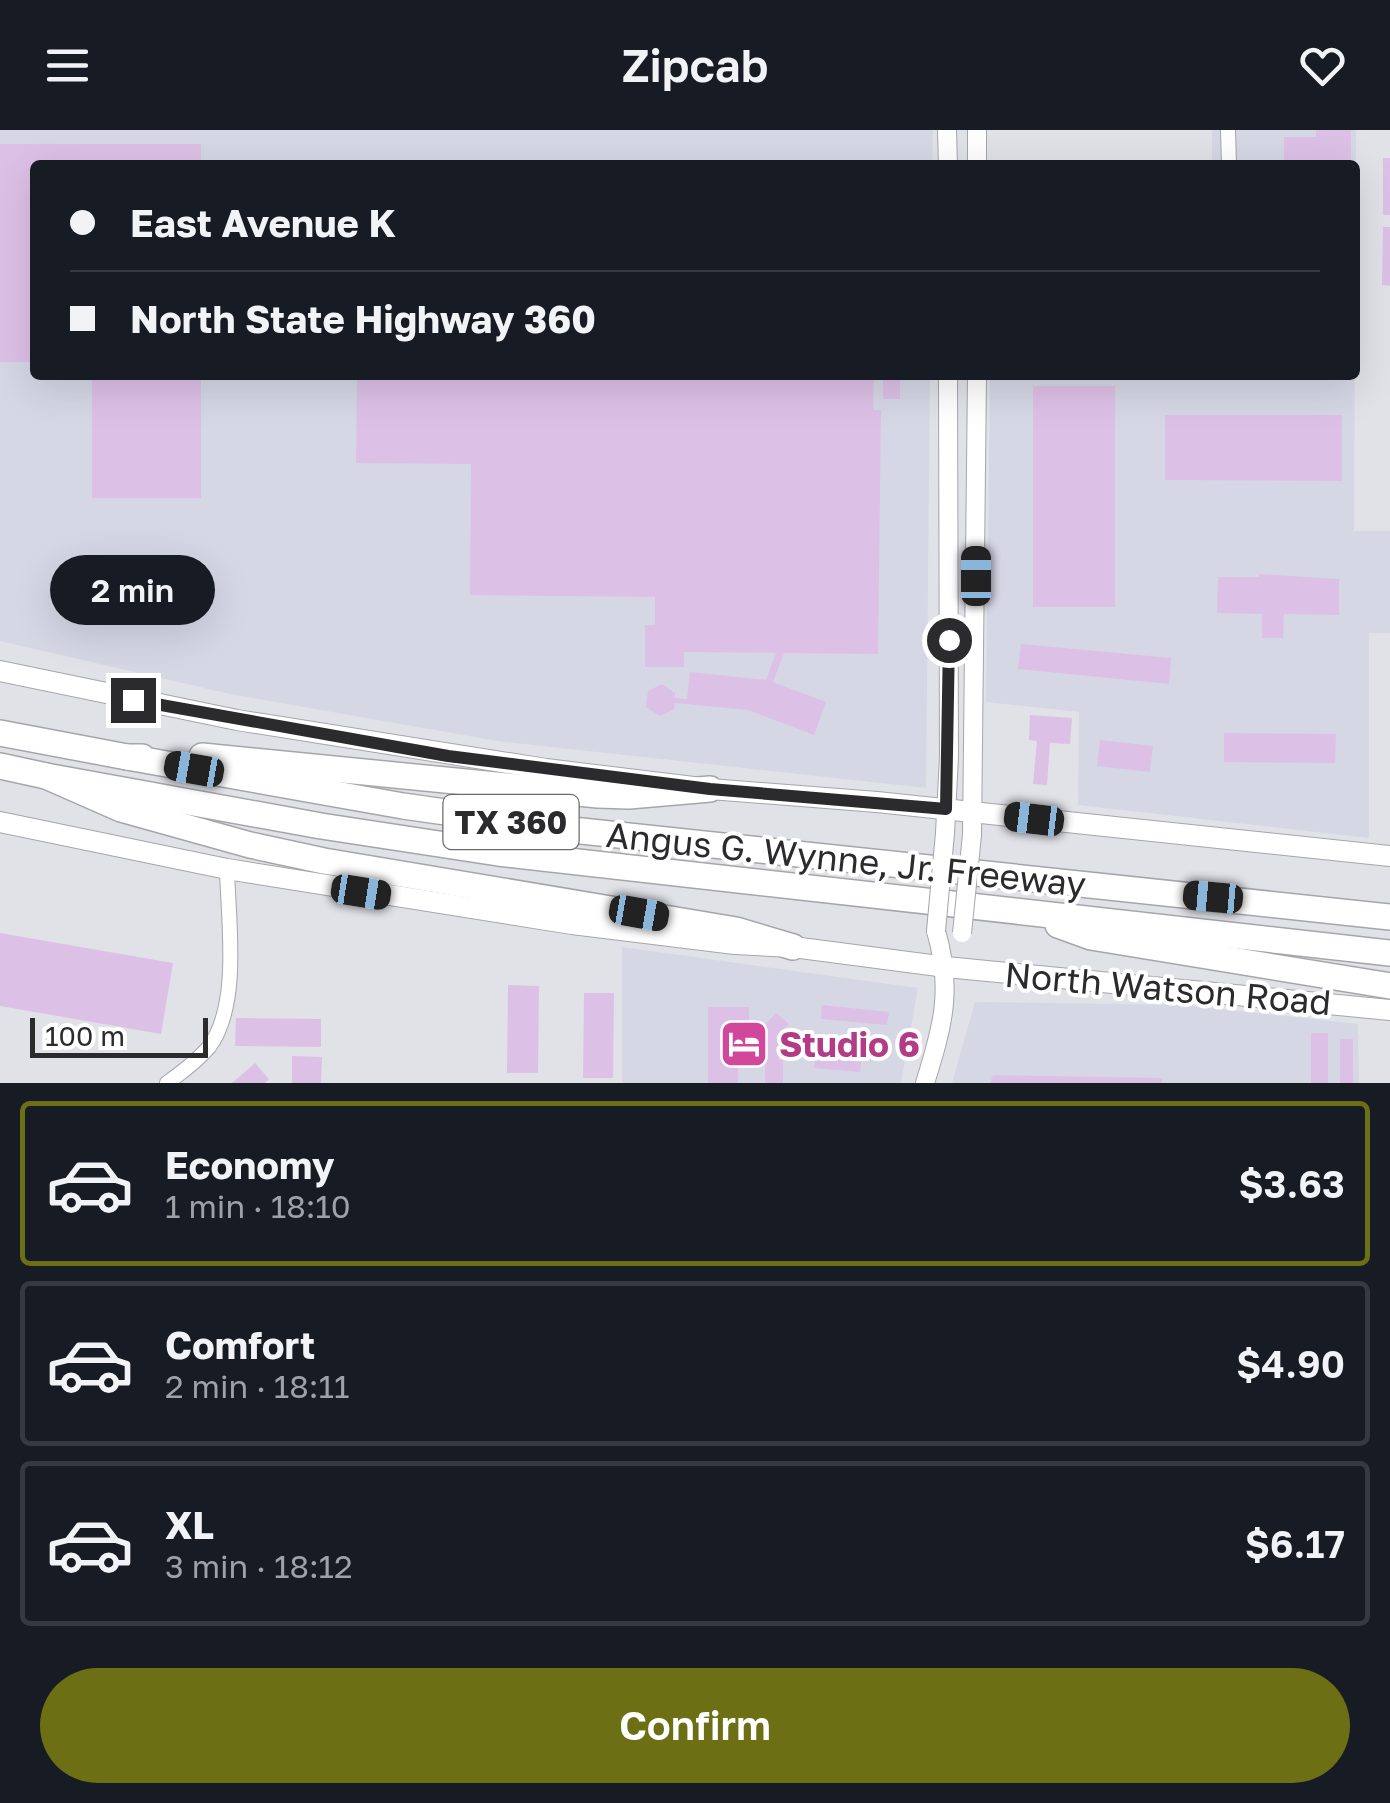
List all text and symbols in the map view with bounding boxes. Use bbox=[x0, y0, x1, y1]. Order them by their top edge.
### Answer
icon: menu bbox=[40, 38, 95, 93]
text: Zipcab bbox=[622, 38, 768, 92]
icon: heart bbox=[1295, 38, 1350, 93]
text: East Avenue K bbox=[130, 200, 396, 245]
text: North State Highway 360 bbox=[130, 296, 596, 341]
car bbox=[961, 546, 991, 606]
callout: 2 min bbox=[51, 555, 216, 625]
text: 2 min bbox=[91, 571, 174, 609]
route start bbox=[927, 618, 972, 663]
route end bbox=[111, 678, 156, 723]
car bbox=[162, 749, 226, 789]
road number: TX 360 bbox=[444, 795, 578, 849]
car bbox=[1002, 800, 1066, 838]
street label: Angus G. Wynne, Jr. Freeway bbox=[604, 813, 1088, 905]
car bbox=[329, 872, 393, 912]
car bbox=[1182, 879, 1244, 915]
car bbox=[607, 893, 671, 933]
street label: North Watson Road bbox=[1003, 953, 1333, 1023]
scale bar bbox=[30, 1013, 208, 1058]
hotel icon: Studio 6 bbox=[718, 1018, 770, 1070]
text: 100 m bbox=[45, 1019, 125, 1052]
place label: Studio 6 bbox=[779, 1023, 920, 1065]
icon: car bbox=[45, 1139, 135, 1229]
text: Economy bbox=[165, 1142, 334, 1187]
text: $3.63 bbox=[1239, 1161, 1345, 1206]
text: 1 min · 18:10 bbox=[165, 1187, 351, 1225]
icon: car bbox=[45, 1319, 135, 1409]
text: Comfort bbox=[165, 1322, 315, 1367]
text: $4.90 bbox=[1236, 1341, 1345, 1386]
text: 2 min · 18:11 bbox=[165, 1367, 349, 1405]
icon: car bbox=[45, 1499, 135, 1589]
text: XL bbox=[165, 1502, 214, 1547]
text: $6.17 bbox=[1245, 1521, 1345, 1566]
text: 3 min · 18:12 bbox=[165, 1547, 353, 1585]
button: Confirm bbox=[40, 1668, 1350, 1783]

